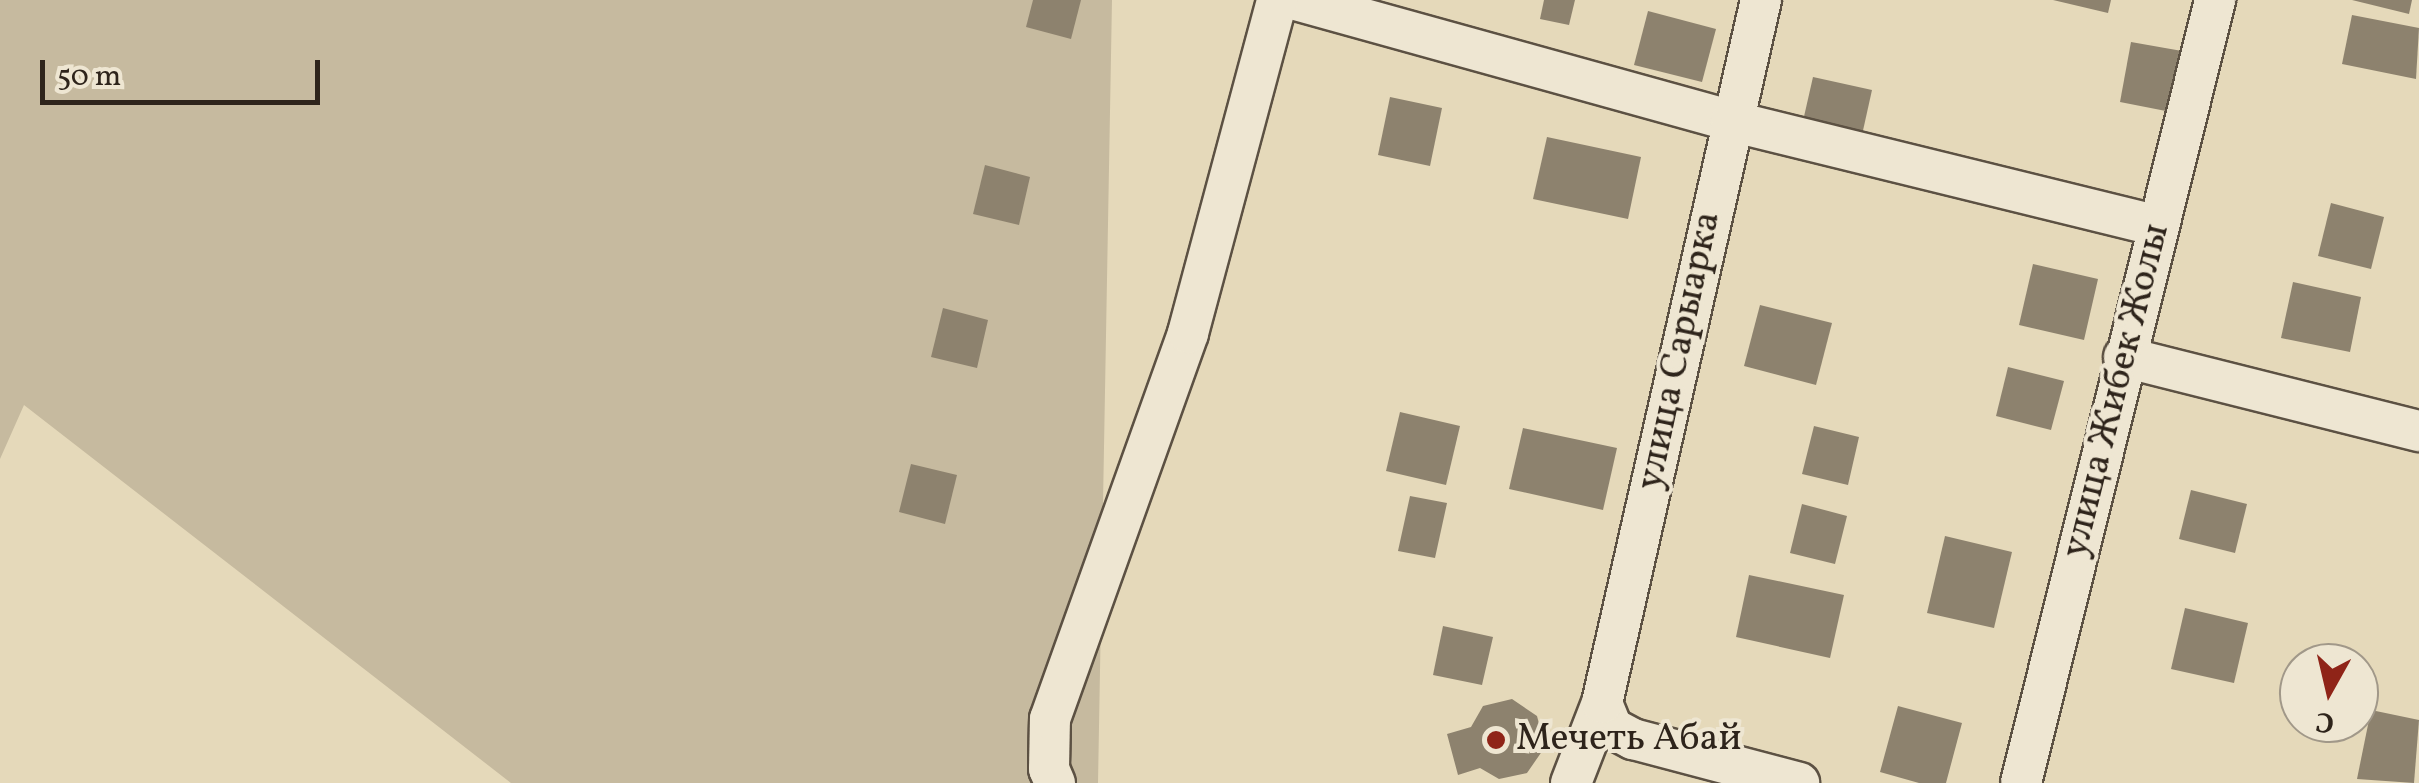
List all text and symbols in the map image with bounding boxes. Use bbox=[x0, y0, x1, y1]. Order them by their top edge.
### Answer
scale bar bbox=[45, 40, 325, 102]
text: 50 m bbox=[57, 56, 121, 98]
street label: улица Сарыарка bbox=[1628, 208, 1732, 494]
street label: улица Жибек Жолы bbox=[2053, 219, 2181, 563]
north arrow bbox=[2279, 643, 2379, 743]
text: С bbox=[2313, 701, 2337, 742]
place label: Мечеть Абай bbox=[1516, 717, 1742, 763]
marker: Мечеть Абай bbox=[1485, 729, 1507, 751]

